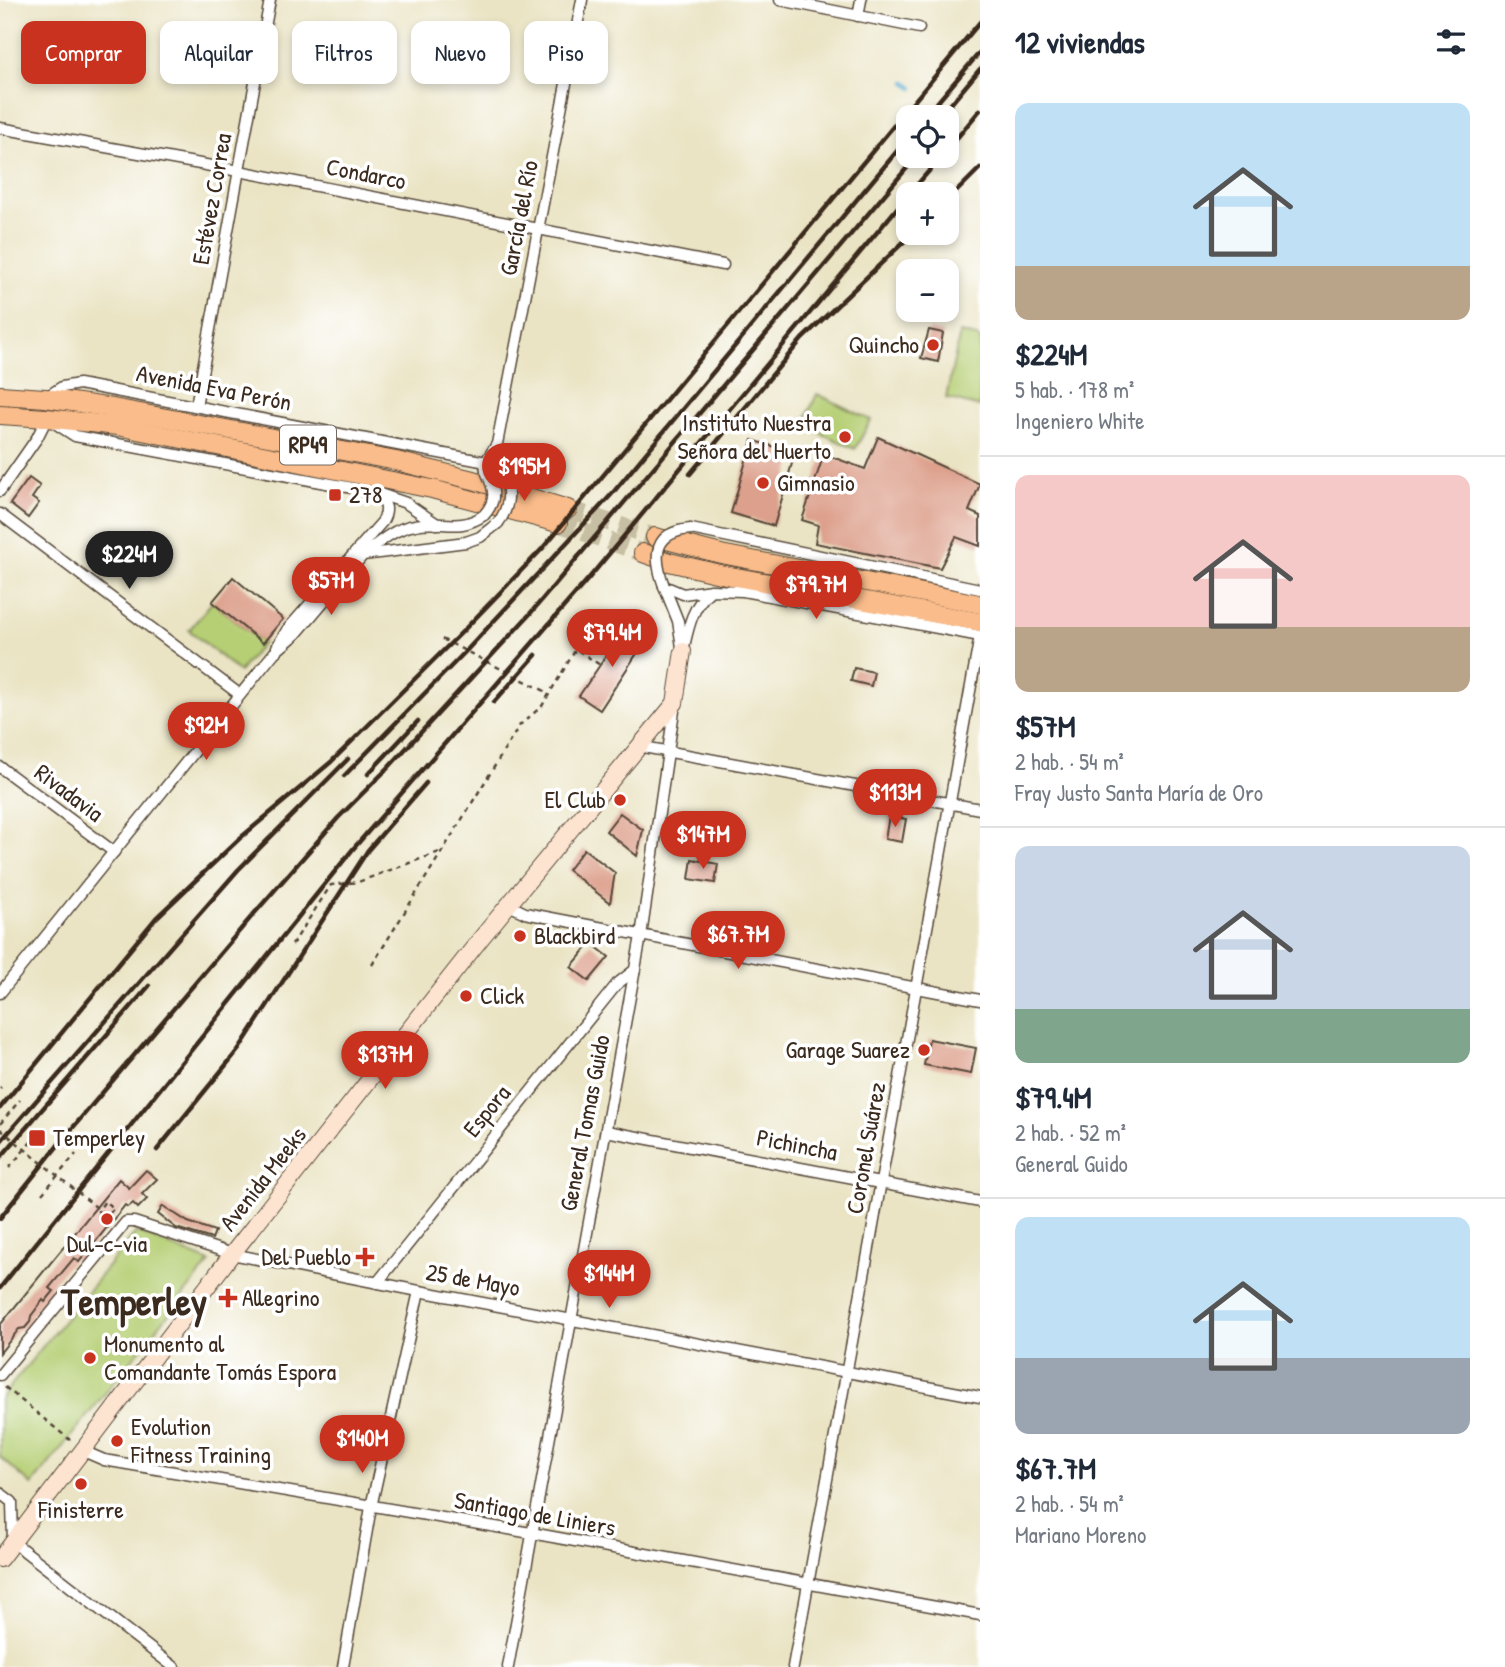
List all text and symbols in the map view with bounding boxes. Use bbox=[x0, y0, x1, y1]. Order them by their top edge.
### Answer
chip: Comprar bbox=[21, 21, 146, 84]
chip: Alquilar bbox=[160, 21, 278, 84]
chip: Filtros bbox=[292, 21, 397, 84]
chip: Nuevo bbox=[411, 21, 510, 84]
chip: Piso bbox=[524, 21, 608, 84]
text: 12 viviendas bbox=[1015, 22, 1145, 62]
icon: filters bbox=[1432, 23, 1470, 61]
map controls bbox=[896, 105, 959, 322]
button: locate bbox=[896, 105, 959, 168]
street label: Estévez Correa bbox=[184, 131, 238, 267]
icon: home bbox=[1180, 149, 1306, 275]
street label: Condarco bbox=[324, 150, 409, 196]
street label: García del Río bbox=[491, 157, 545, 278]
button: + bbox=[896, 182, 959, 245]
button: − bbox=[896, 259, 959, 322]
place label: Quincho bbox=[848, 328, 919, 360]
text: $224M bbox=[1015, 334, 1087, 374]
marker: Quincho bbox=[925, 337, 941, 353]
street label: Avenida Eva Perón bbox=[134, 356, 294, 418]
text: 5 hab. · 178 m² bbox=[1015, 374, 1134, 405]
text: Ingeniero White bbox=[1015, 405, 1144, 436]
place label: Instituto Nuestra Señora del Huerto bbox=[677, 406, 831, 466]
road number: RP49 bbox=[280, 426, 336, 464]
marker: Instituto Nuestra Señora del Huerto bbox=[837, 429, 853, 445]
pin: $195M bbox=[475, 444, 573, 503]
text: $195M bbox=[498, 450, 550, 481]
place label: Gimnasio bbox=[777, 466, 855, 498]
marker: Gimnasio bbox=[755, 475, 771, 491]
place label: 278 bbox=[349, 478, 383, 510]
marker: 278 bbox=[327, 487, 343, 503]
icon: home bbox=[1180, 521, 1306, 647]
pin: $224M bbox=[80, 532, 178, 591]
text: $224M bbox=[101, 538, 157, 569]
pin: $57M bbox=[290, 558, 372, 617]
pin: $79.7M bbox=[759, 562, 873, 621]
text: $57M bbox=[308, 564, 354, 595]
text: $79.7M bbox=[785, 568, 847, 599]
pin: $79.4M bbox=[555, 610, 669, 669]
text: $79.4M bbox=[583, 616, 641, 647]
pin: $92M bbox=[165, 702, 247, 762]
text: $57M bbox=[1015, 706, 1076, 746]
text: $92M bbox=[184, 709, 228, 740]
text: 2 hab. · 54 m² bbox=[1015, 746, 1124, 777]
street label: Rivadavia bbox=[29, 756, 111, 829]
pin: $113M bbox=[846, 770, 944, 829]
text: $113M bbox=[869, 776, 921, 807]
text: Fray Justo Santa María de Oro bbox=[1015, 777, 1263, 808]
place label: El Club bbox=[544, 783, 606, 815]
marker: El Club bbox=[612, 792, 628, 808]
pin: $147M bbox=[654, 812, 752, 871]
text: $147M bbox=[676, 818, 730, 849]
icon: home bbox=[1180, 892, 1306, 1018]
pin: $67.7M bbox=[681, 912, 795, 971]
text: $67.7M bbox=[707, 918, 769, 949]
place label: Blackbird bbox=[534, 919, 615, 951]
marker: Blackbird bbox=[512, 928, 528, 944]
place label: Click bbox=[480, 979, 524, 1011]
marker: Click bbox=[458, 988, 474, 1004]
pin: $137M bbox=[336, 1032, 434, 1091]
street label: General Tomas Guido bbox=[551, 1032, 617, 1214]
place label: Garage Suarez bbox=[786, 1033, 910, 1065]
text: $137M bbox=[357, 1038, 413, 1069]
marker: Garage Suarez bbox=[916, 1042, 932, 1058]
text: $79.4M bbox=[1015, 1077, 1092, 1117]
street label: Espora bbox=[455, 1078, 517, 1143]
street label: Coronel Suárez bbox=[838, 1079, 892, 1216]
text: 2 hab. · 52 m² bbox=[1015, 1117, 1126, 1148]
street label: Avenida Meeks bbox=[211, 1120, 313, 1237]
place label: Temperley bbox=[53, 1121, 145, 1153]
street label: Pichincha bbox=[754, 1121, 840, 1167]
marker: Temperley bbox=[27, 1128, 47, 1148]
text: General Guido bbox=[1015, 1148, 1128, 1179]
marker: Dul-c-via bbox=[99, 1211, 115, 1227]
place label: Dul-c-via bbox=[67, 1227, 147, 1259]
place label: Del Pueblo bbox=[262, 1240, 351, 1272]
marker: Del Pueblo bbox=[357, 1249, 373, 1265]
pin: $144M bbox=[560, 1250, 658, 1310]
street label: 25 de Mayo bbox=[424, 1255, 523, 1303]
text: $144M bbox=[584, 1257, 634, 1288]
icon: home bbox=[1180, 1263, 1306, 1389]
district label: Temperley bbox=[60, 1275, 207, 1328]
place label: Allegrino bbox=[242, 1281, 320, 1313]
marker: Allegrino bbox=[220, 1290, 236, 1306]
place label: Monumento al Comandante Tomás Espora bbox=[104, 1327, 336, 1387]
marker: Monumento al Comandante Tomás Espora bbox=[82, 1350, 98, 1366]
place label: Evolution Fitness Training bbox=[130, 1410, 271, 1470]
pin: $140M bbox=[313, 1416, 411, 1475]
text: $140M bbox=[336, 1422, 388, 1453]
marker: Evolution Fitness Training bbox=[109, 1433, 125, 1449]
text: $67.7M bbox=[1015, 1448, 1096, 1488]
marker: Finisterre bbox=[73, 1476, 89, 1492]
street label: Santiago de Liniers bbox=[452, 1483, 618, 1543]
text: 2 hab. · 54 m² bbox=[1015, 1488, 1124, 1519]
place label: Finisterre bbox=[37, 1493, 124, 1525]
text: Mariano Moreno bbox=[1015, 1519, 1146, 1550]

